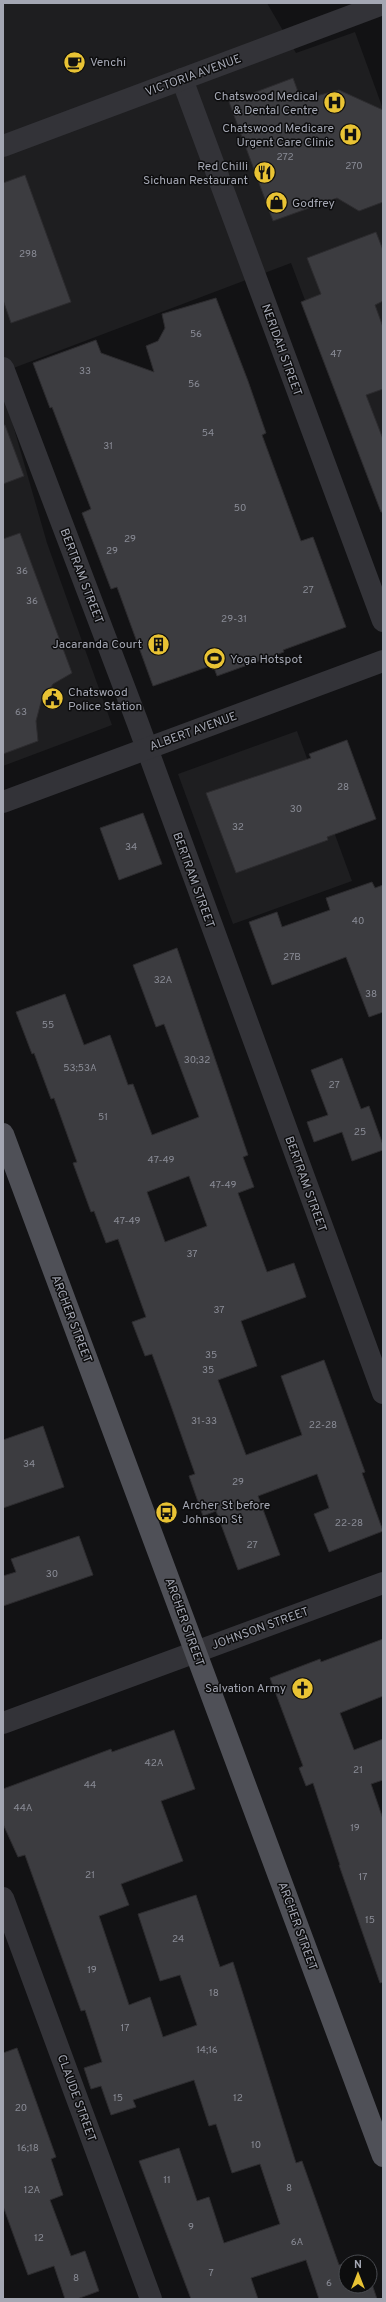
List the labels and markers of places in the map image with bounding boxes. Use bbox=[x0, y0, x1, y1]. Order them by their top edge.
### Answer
cafe icon: Venchi bbox=[61, 49, 87, 75]
place label: Venchi bbox=[90, 55, 126, 71]
place label: Chatswood Medical & Dental Centre bbox=[214, 89, 318, 119]
hospital icon: Chatswood Medical & Dental Centre bbox=[321, 90, 347, 116]
place label: Chatswood Medicare Urgent Care Clinic bbox=[222, 121, 334, 151]
hospital icon: Chatswood Medicare Urgent Care Clinic bbox=[337, 122, 363, 148]
place label: Red Chilli Sichuan Restaurant bbox=[143, 159, 248, 189]
restaurant icon: Red Chilli Sichuan Restaurant bbox=[251, 160, 277, 186]
shop icon: Godfrey bbox=[263, 190, 289, 216]
place label: Godfrey bbox=[292, 196, 335, 212]
building icon: Jacaranda Court bbox=[145, 631, 171, 657]
place label: Jacaranda Court bbox=[52, 637, 142, 653]
sports icon: Yoga Hotspot bbox=[202, 646, 228, 672]
place label: Yoga Hotspot bbox=[230, 652, 303, 668]
place label: Chatswood Police Station bbox=[68, 685, 142, 715]
public building icon: Chatswood Police Station bbox=[40, 686, 66, 712]
place label: Archer St before Johnson St bbox=[182, 1498, 270, 1528]
bus stop icon: Archer St before Johnson St bbox=[154, 1499, 180, 1525]
church icon: Salvation Army bbox=[289, 1675, 315, 1701]
place label: Salvation Army bbox=[205, 1681, 286, 1697]

